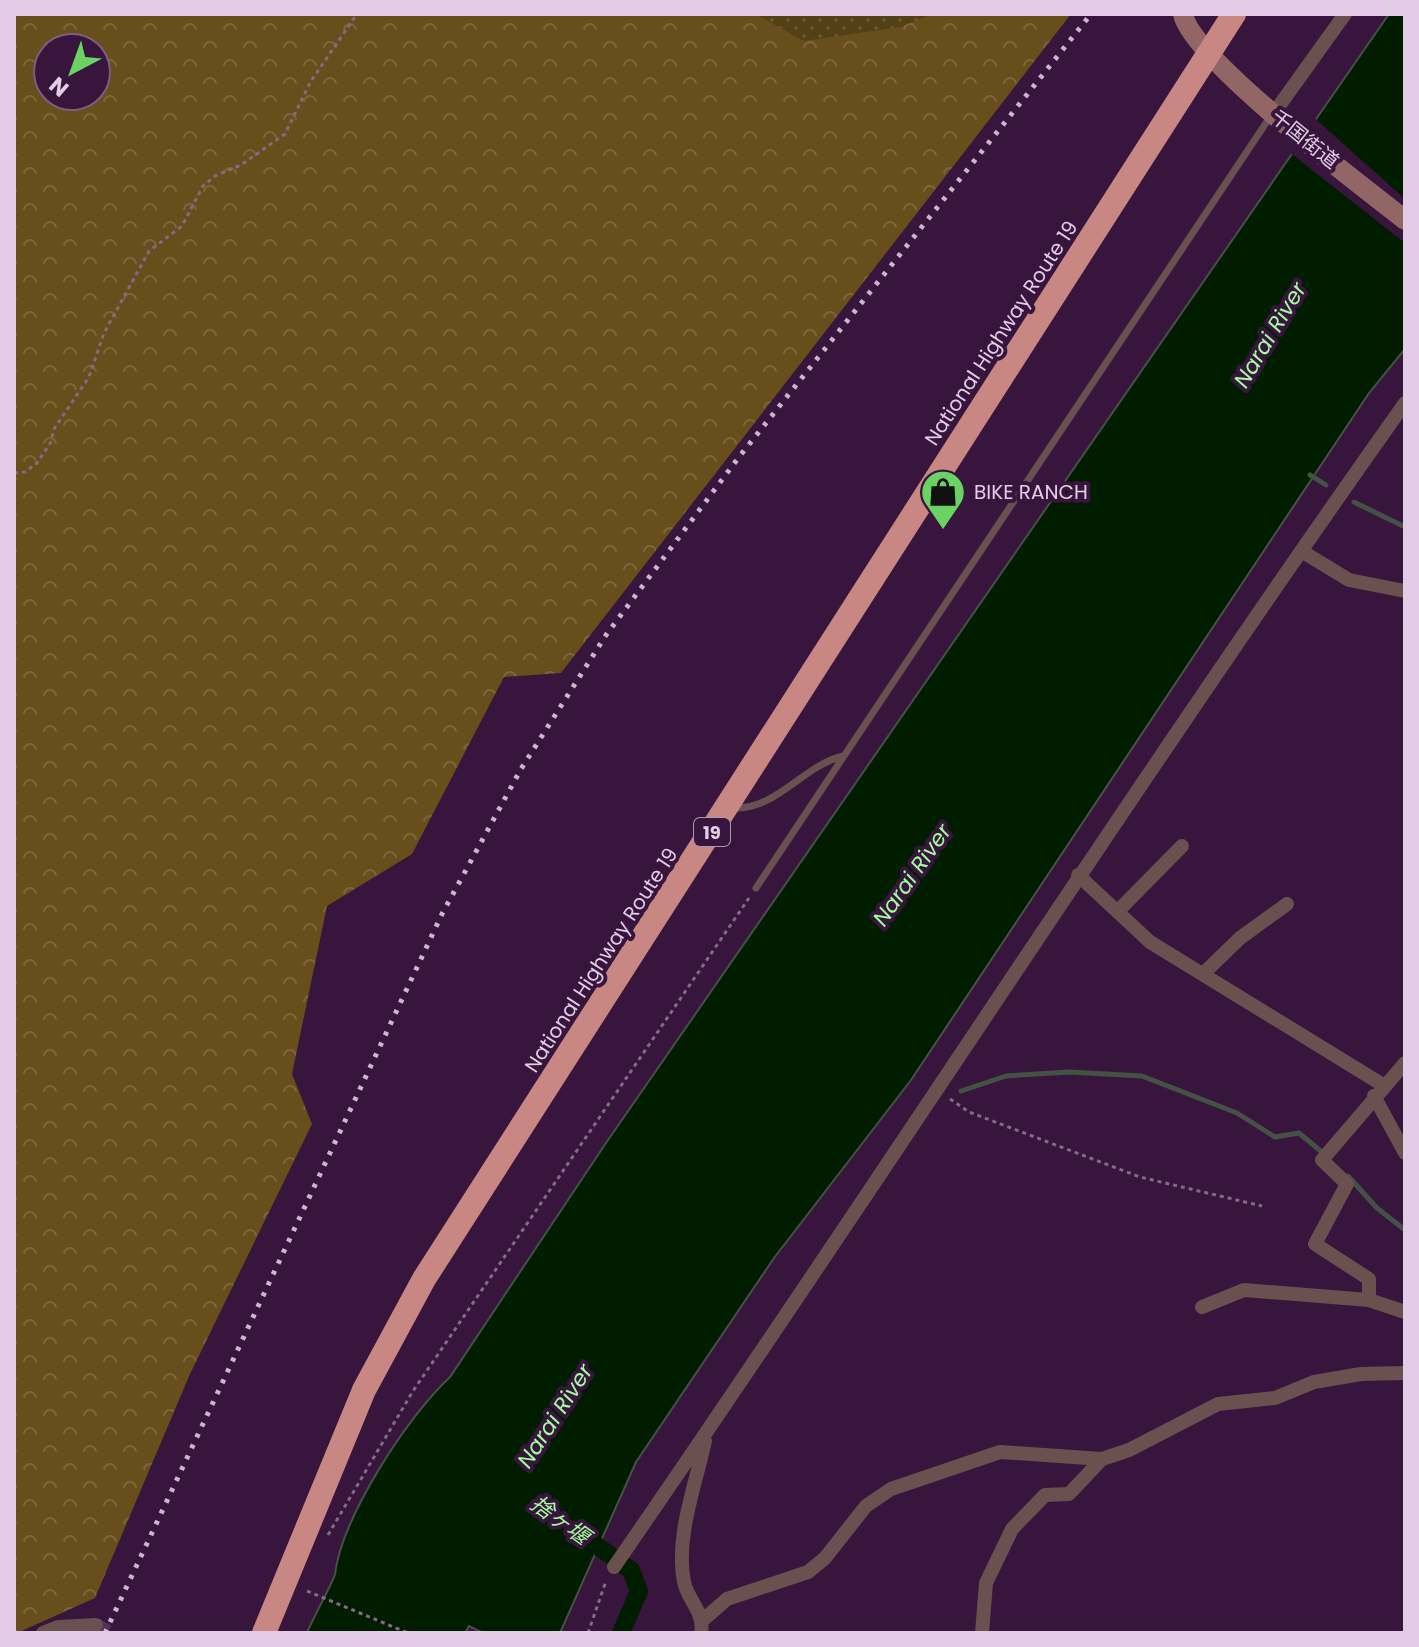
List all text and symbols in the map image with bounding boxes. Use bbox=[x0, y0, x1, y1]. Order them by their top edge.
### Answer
north arrow bbox=[32, 32, 112, 112]
text: N bbox=[43, 70, 76, 104]
street label: 千国街道 bbox=[1265, 103, 1345, 175]
street label: National Highway Route 19 bbox=[918, 215, 1084, 451]
water label: Narai River bbox=[1226, 276, 1314, 394]
shop icon: BIKE RANCH bbox=[919, 468, 967, 531]
place label: BIKE RANCH bbox=[974, 478, 1088, 506]
water label: Narai River bbox=[865, 817, 959, 932]
road number: 19 bbox=[694, 818, 730, 846]
street label: National Highway Route 19 bbox=[518, 842, 684, 1078]
water label: Narai River bbox=[510, 1357, 601, 1474]
water label: 捨ヶ堰 bbox=[524, 1488, 599, 1554]

